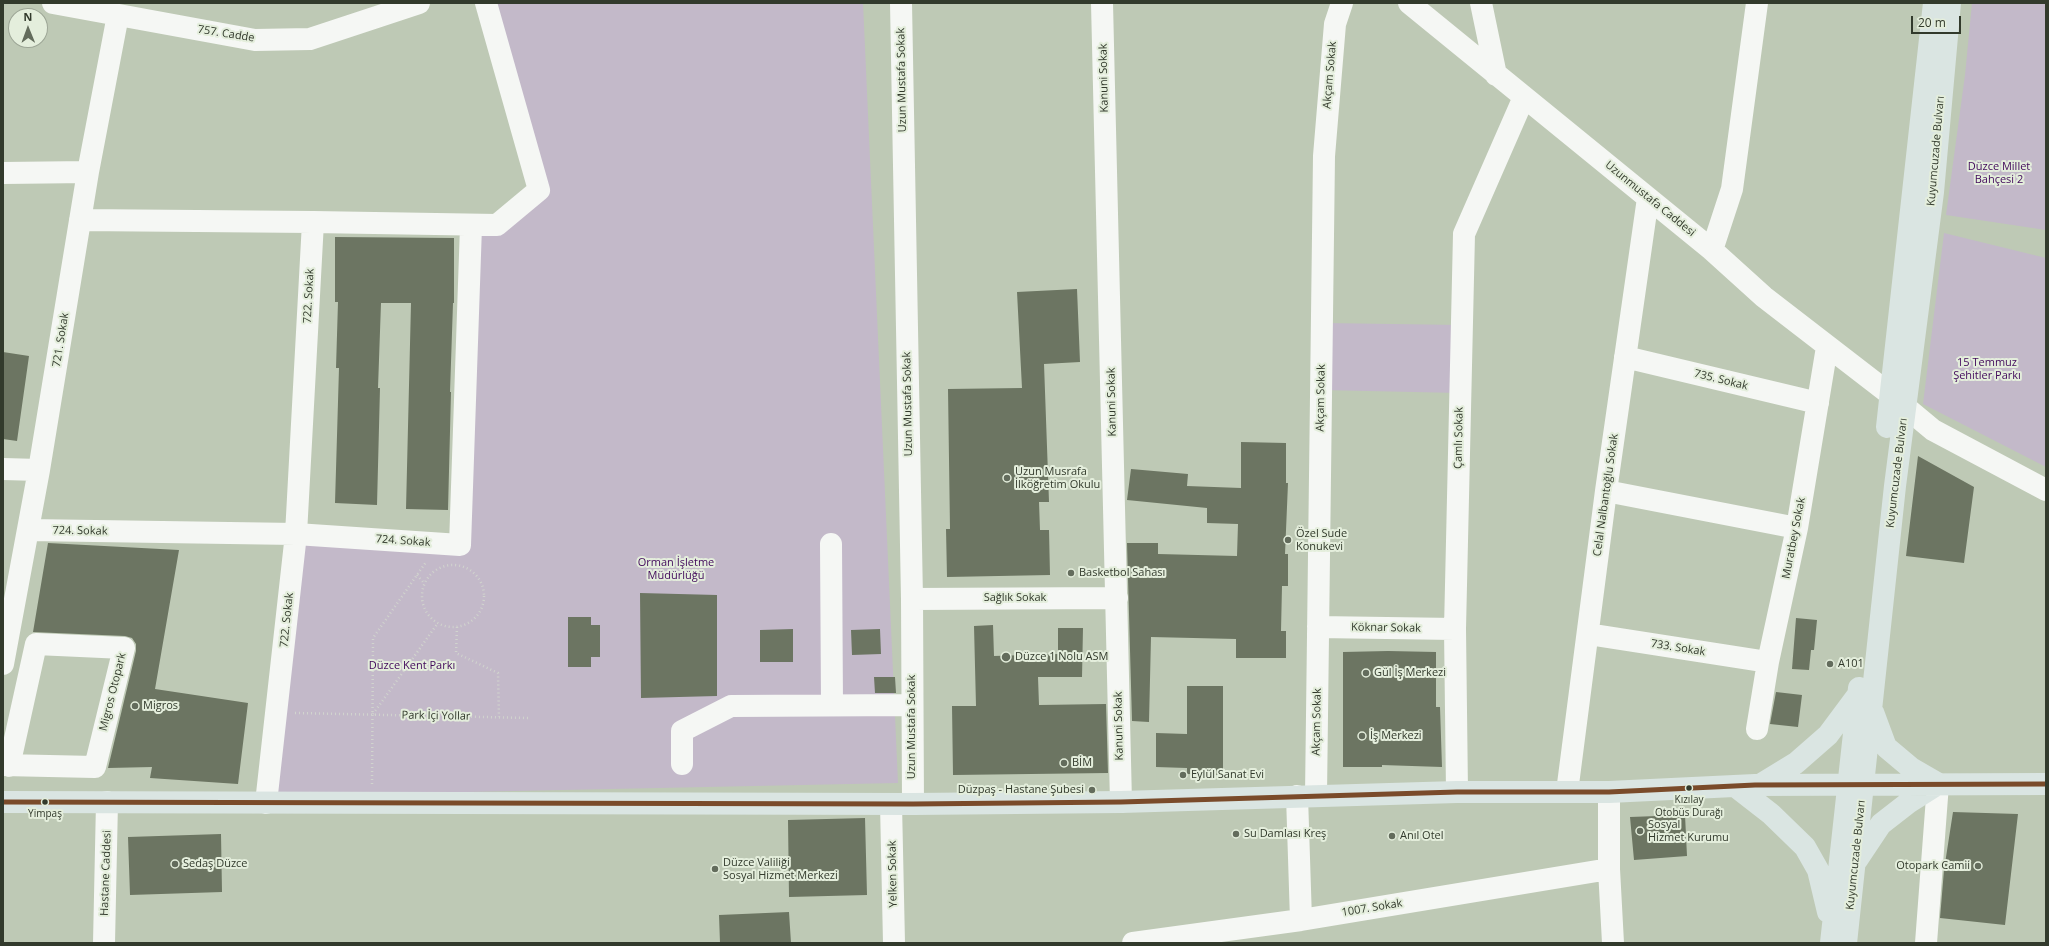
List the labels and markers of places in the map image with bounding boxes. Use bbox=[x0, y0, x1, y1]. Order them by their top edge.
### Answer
place label: Uzun Musrafa İlköğretim Okulu bbox=[1015, 465, 1100, 491]
marker: Uzun Musrafa İlköğretim Okulu bbox=[1002, 473, 1012, 483]
place label: Özel Sude Konukevi bbox=[1296, 527, 1347, 553]
marker: Özel Sude Konukevi bbox=[1283, 535, 1293, 545]
place label: Basketbol Sahası bbox=[1079, 566, 1165, 580]
marker: Basketbol Sahası bbox=[1066, 568, 1076, 578]
place label: Düzce 1 Nolu ASM bbox=[1015, 650, 1108, 664]
marker: Düzce 1 Nolu ASM bbox=[1000, 651, 1012, 663]
place label: A101 bbox=[1838, 657, 1864, 671]
marker: A101 bbox=[1825, 659, 1835, 669]
place label: Gül İş Merkezi bbox=[1374, 666, 1446, 680]
marker: Gül İş Merkezi bbox=[1361, 668, 1371, 678]
place label: Migros bbox=[143, 699, 178, 713]
marker: Migros bbox=[130, 701, 140, 711]
place label: İş Merkezi bbox=[1370, 729, 1422, 743]
marker: İş Merkezi bbox=[1357, 731, 1367, 741]
place label: BİM bbox=[1072, 756, 1092, 770]
marker: BİM bbox=[1059, 758, 1069, 768]
place label: Eylül Sanat Evi bbox=[1191, 768, 1264, 782]
marker: Eylül Sanat Evi bbox=[1178, 770, 1188, 780]
place label: Düzpaş - Hastane Şubesi bbox=[958, 783, 1084, 797]
marker: Kızılay Otobüs Durağı bbox=[1684, 783, 1694, 793]
marker: Düzpaş - Hastane Şubesi bbox=[1087, 785, 1097, 795]
place label: Kızılay Otobüs Durağı bbox=[1655, 794, 1723, 818]
marker: Yimpaş bbox=[40, 797, 50, 807]
place label: Yimpaş bbox=[28, 808, 62, 820]
place label: Sosyal Hizmet Kurumu bbox=[1648, 818, 1729, 844]
marker: Sosyal Hizmet Kurumu bbox=[1635, 826, 1645, 836]
place label: Su Damlası Kreş bbox=[1244, 827, 1326, 841]
marker: Su Damlası Kreş bbox=[1231, 829, 1241, 839]
place label: Anıl Otel bbox=[1400, 829, 1444, 843]
marker: Anıl Otel bbox=[1387, 831, 1397, 841]
place label: Düzce Valiliği Sosyal Hizmet Merkezi bbox=[723, 856, 838, 882]
place label: Sedaş Düzce bbox=[183, 857, 247, 871]
marker: Sedaş Düzce bbox=[170, 859, 180, 869]
place label: Otopark Camii bbox=[1896, 859, 1970, 873]
marker: Otopark Camii bbox=[1973, 861, 1983, 871]
marker: Düzce Valiliği Sosyal Hizmet Merkezi bbox=[710, 864, 720, 874]

